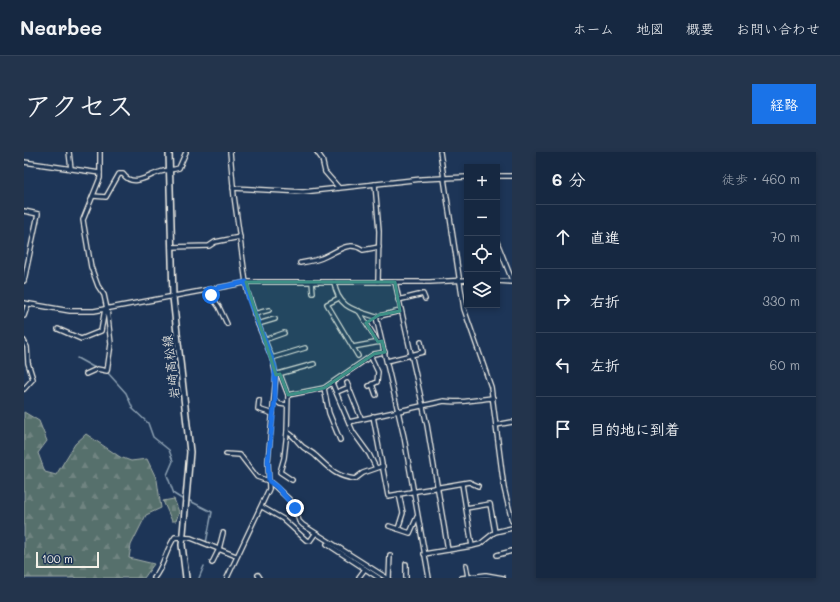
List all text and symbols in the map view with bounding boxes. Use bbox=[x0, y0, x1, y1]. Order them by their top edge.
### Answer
text: Nearbee bbox=[20, 15, 102, 40]
text: ホーム bbox=[573, 19, 614, 38]
text: 地図 bbox=[636, 19, 664, 38]
text: 概要 bbox=[686, 19, 714, 38]
text: お問い合わせ bbox=[736, 19, 820, 38]
button: 経路 bbox=[752, 84, 816, 124]
text: アクセス bbox=[24, 87, 134, 123]
map controls bbox=[464, 164, 500, 308]
button: + bbox=[464, 164, 500, 200]
text: 6 分 bbox=[552, 168, 585, 190]
text: 徒歩 · 460 m bbox=[722, 170, 800, 187]
button: − bbox=[464, 200, 500, 236]
icon: ahead bbox=[552, 226, 574, 248]
text: 直進 bbox=[590, 227, 620, 247]
text: 70 m bbox=[770, 228, 800, 245]
button: locate bbox=[464, 236, 500, 272]
button: layers bbox=[464, 272, 500, 308]
route start bbox=[202, 286, 220, 304]
icon: right bbox=[552, 290, 574, 312]
text: 右折 bbox=[590, 291, 620, 311]
text: 330 m bbox=[762, 292, 800, 309]
street label: 岩崎高松線 bbox=[157, 333, 182, 400]
icon: left bbox=[552, 354, 574, 376]
text: 左折 bbox=[590, 355, 620, 375]
text: 60 m bbox=[770, 356, 800, 373]
icon: arrive bbox=[552, 418, 574, 440]
text: 目的地に到着 bbox=[590, 419, 680, 439]
route end bbox=[286, 499, 304, 517]
scale bar bbox=[36, 550, 99, 569]
text: 100 m bbox=[42, 551, 73, 566]

